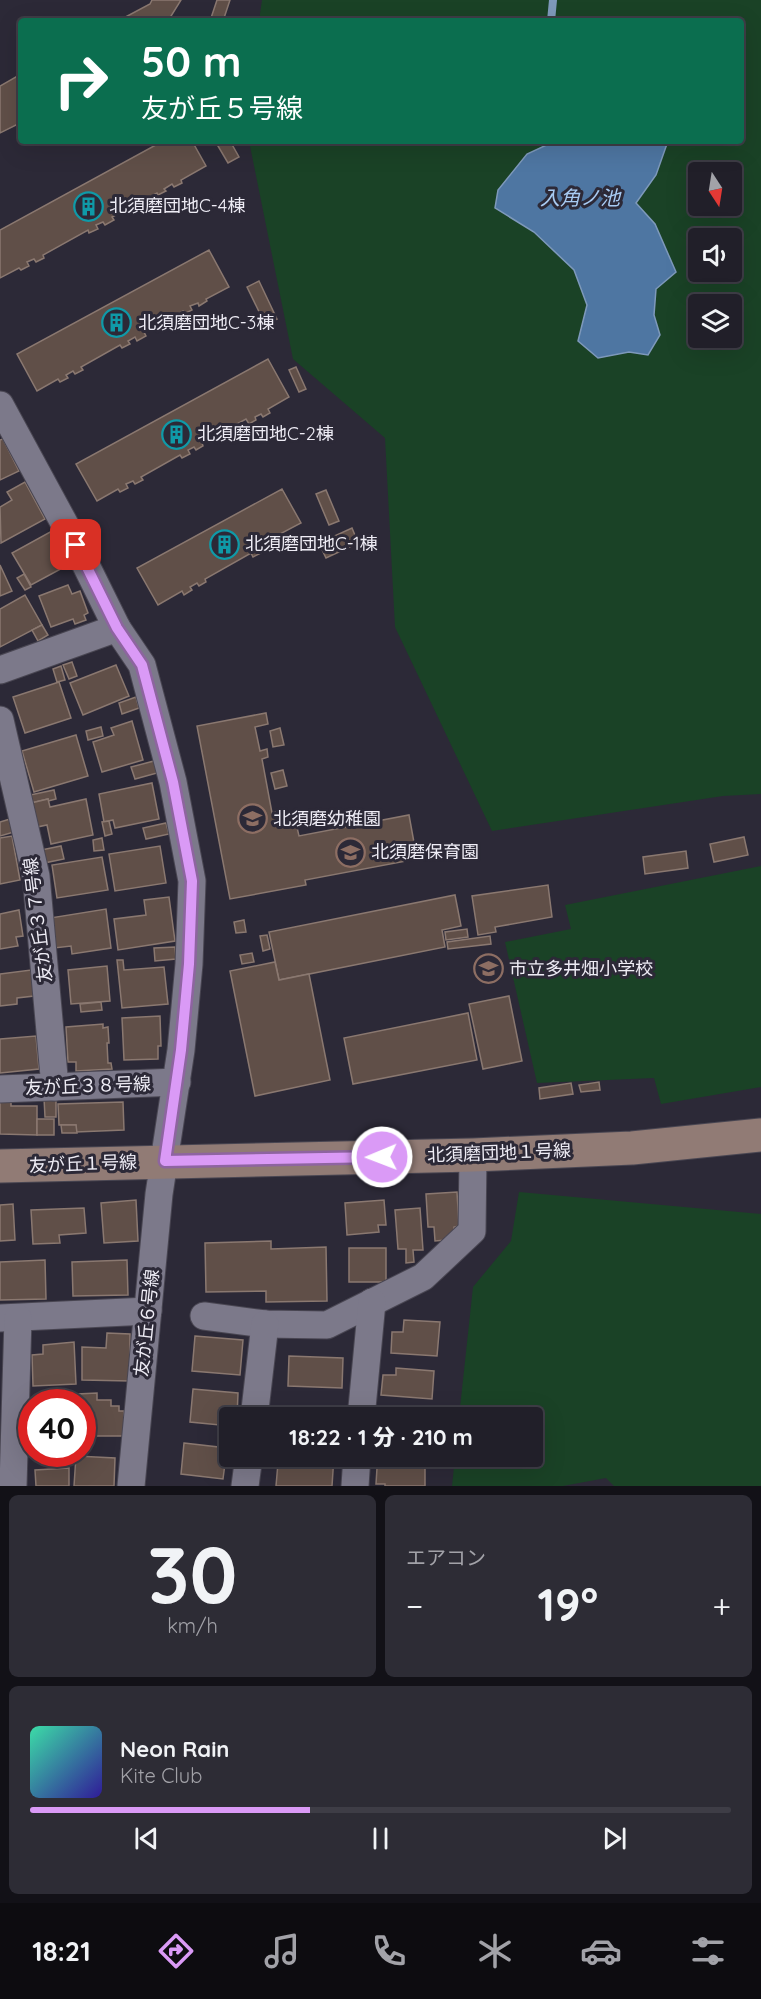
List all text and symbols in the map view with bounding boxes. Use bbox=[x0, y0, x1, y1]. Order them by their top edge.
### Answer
text: 50 m bbox=[141, 35, 241, 88]
icon: right bbox=[42, 42, 120, 120]
text: 友が丘５号線 bbox=[141, 91, 303, 125]
north arrow bbox=[688, 162, 742, 216]
map controls bbox=[688, 162, 742, 348]
water label: 入角ノ池 bbox=[540, 185, 622, 210]
building icon: 北須磨団地C-4棟 bbox=[72, 190, 104, 222]
place label: 北須磨団地C-4棟 bbox=[109, 194, 245, 217]
button: sound bbox=[688, 228, 742, 282]
button: layers bbox=[688, 294, 742, 348]
building icon: 北須磨団地C-3棟 bbox=[101, 307, 133, 339]
place label: 北須磨団地C-3棟 bbox=[138, 311, 274, 334]
building icon: 北須磨団地C-2棟 bbox=[160, 418, 192, 450]
place label: 北須磨団地C-2棟 bbox=[197, 422, 334, 445]
pin bbox=[50, 519, 101, 570]
icon: arrive bbox=[59, 528, 92, 561]
building icon: 北須磨団地C-1棟 bbox=[208, 528, 240, 560]
place label: 北須磨団地C-1棟 bbox=[245, 532, 378, 555]
school or university icon: 北須磨幼稚園 bbox=[236, 803, 268, 835]
place label: 北須磨幼稚園 bbox=[273, 807, 381, 830]
school or university icon: 北須磨保育園 bbox=[334, 836, 366, 868]
place label: 北須磨保育園 bbox=[371, 840, 479, 863]
street label: 友が丘３７号線 bbox=[18, 856, 57, 984]
school or university icon: 市立多井畑小学校 bbox=[472, 953, 504, 985]
place label: 市立多井畑小学校 bbox=[509, 957, 653, 980]
street label: 友が丘３８号線 bbox=[25, 1072, 151, 1099]
position arrow bbox=[350, 1125, 414, 1189]
street label: 北須磨団地１号線 bbox=[427, 1138, 571, 1167]
street label: 友が丘１号線 bbox=[29, 1150, 137, 1177]
street label: 友が丘６号線 bbox=[129, 1268, 164, 1378]
speed limit sign: 40 bbox=[18, 1389, 96, 1467]
text: 18:22 · 1 分 · 210 m bbox=[289, 1423, 473, 1451]
text: 30 bbox=[148, 1525, 237, 1623]
text: エアコン bbox=[406, 1545, 486, 1570]
text: 19° bbox=[537, 1576, 598, 1632]
text: − bbox=[406, 1585, 423, 1626]
text: + bbox=[712, 1585, 731, 1626]
text: km/h bbox=[167, 1613, 218, 1638]
text: Neon Rain bbox=[120, 1735, 229, 1763]
text: Kite Club bbox=[120, 1763, 202, 1788]
icon: previous bbox=[130, 1822, 163, 1855]
icon: pause bbox=[364, 1822, 397, 1855]
icon: next bbox=[598, 1822, 631, 1855]
icon: directions bbox=[155, 1930, 197, 1972]
icon: music bbox=[261, 1930, 303, 1972]
icon: phone bbox=[368, 1930, 410, 1972]
icon: climate bbox=[474, 1930, 516, 1972]
icon: car bbox=[580, 1930, 622, 1972]
icon: filters bbox=[687, 1930, 729, 1972]
text: 18:21 bbox=[32, 1934, 91, 1968]

